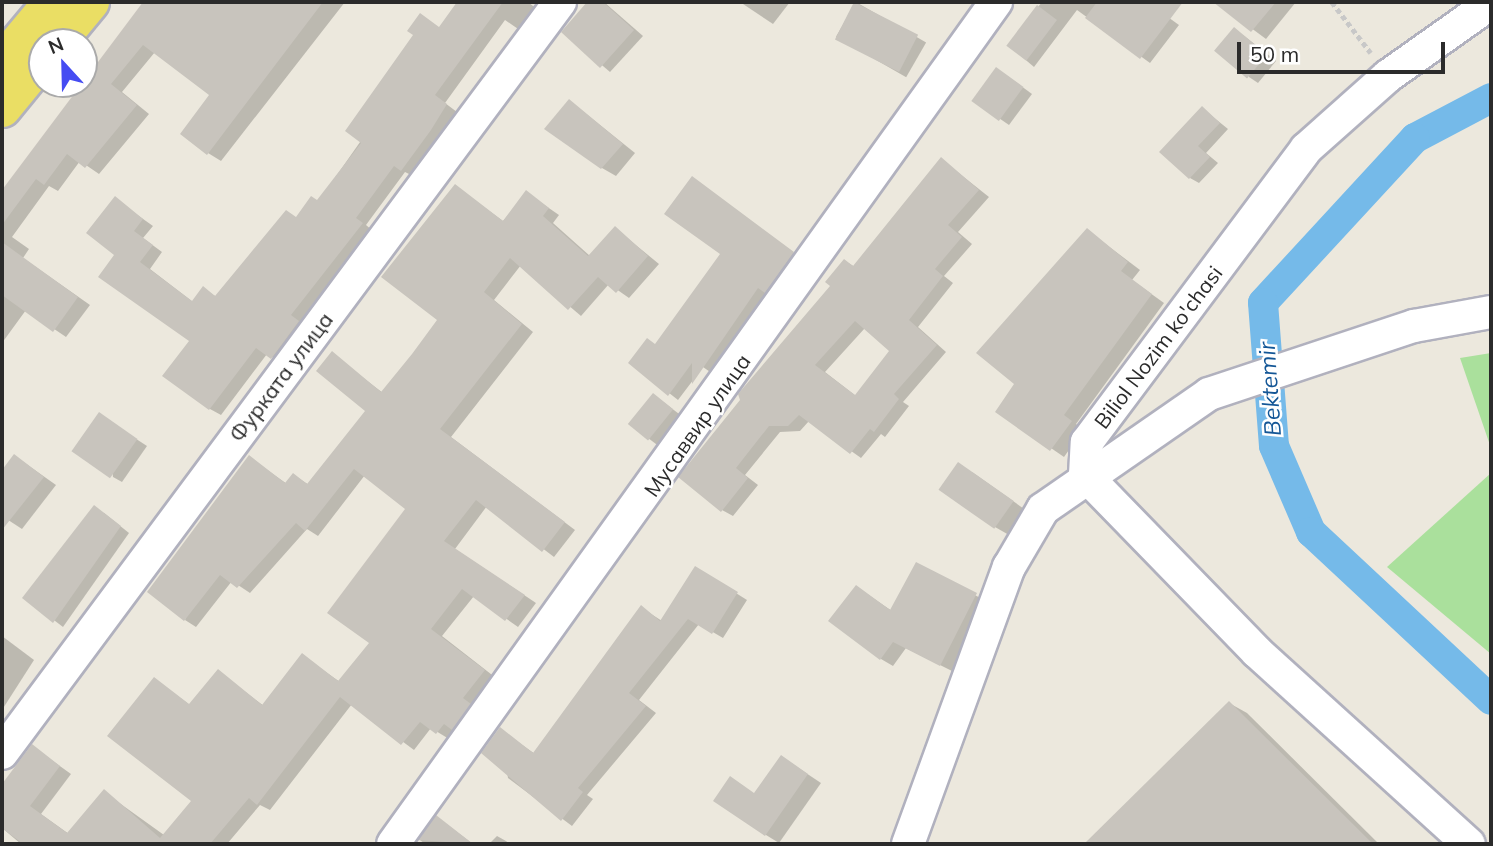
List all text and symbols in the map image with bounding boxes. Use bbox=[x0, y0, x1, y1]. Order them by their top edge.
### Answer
north arrow bbox=[28, 28, 98, 98]
scale bar bbox=[1241, 28, 1449, 72]
text: N bbox=[45, 32, 67, 59]
text: 50 m bbox=[1250, 41, 1299, 67]
street label: Biliol Nozim ko'chasi bbox=[1089, 261, 1227, 433]
street label: Фурката улица bbox=[224, 307, 338, 447]
water label: Bektemir bbox=[1253, 341, 1287, 437]
street label: Мусаввир улица bbox=[638, 349, 756, 501]

